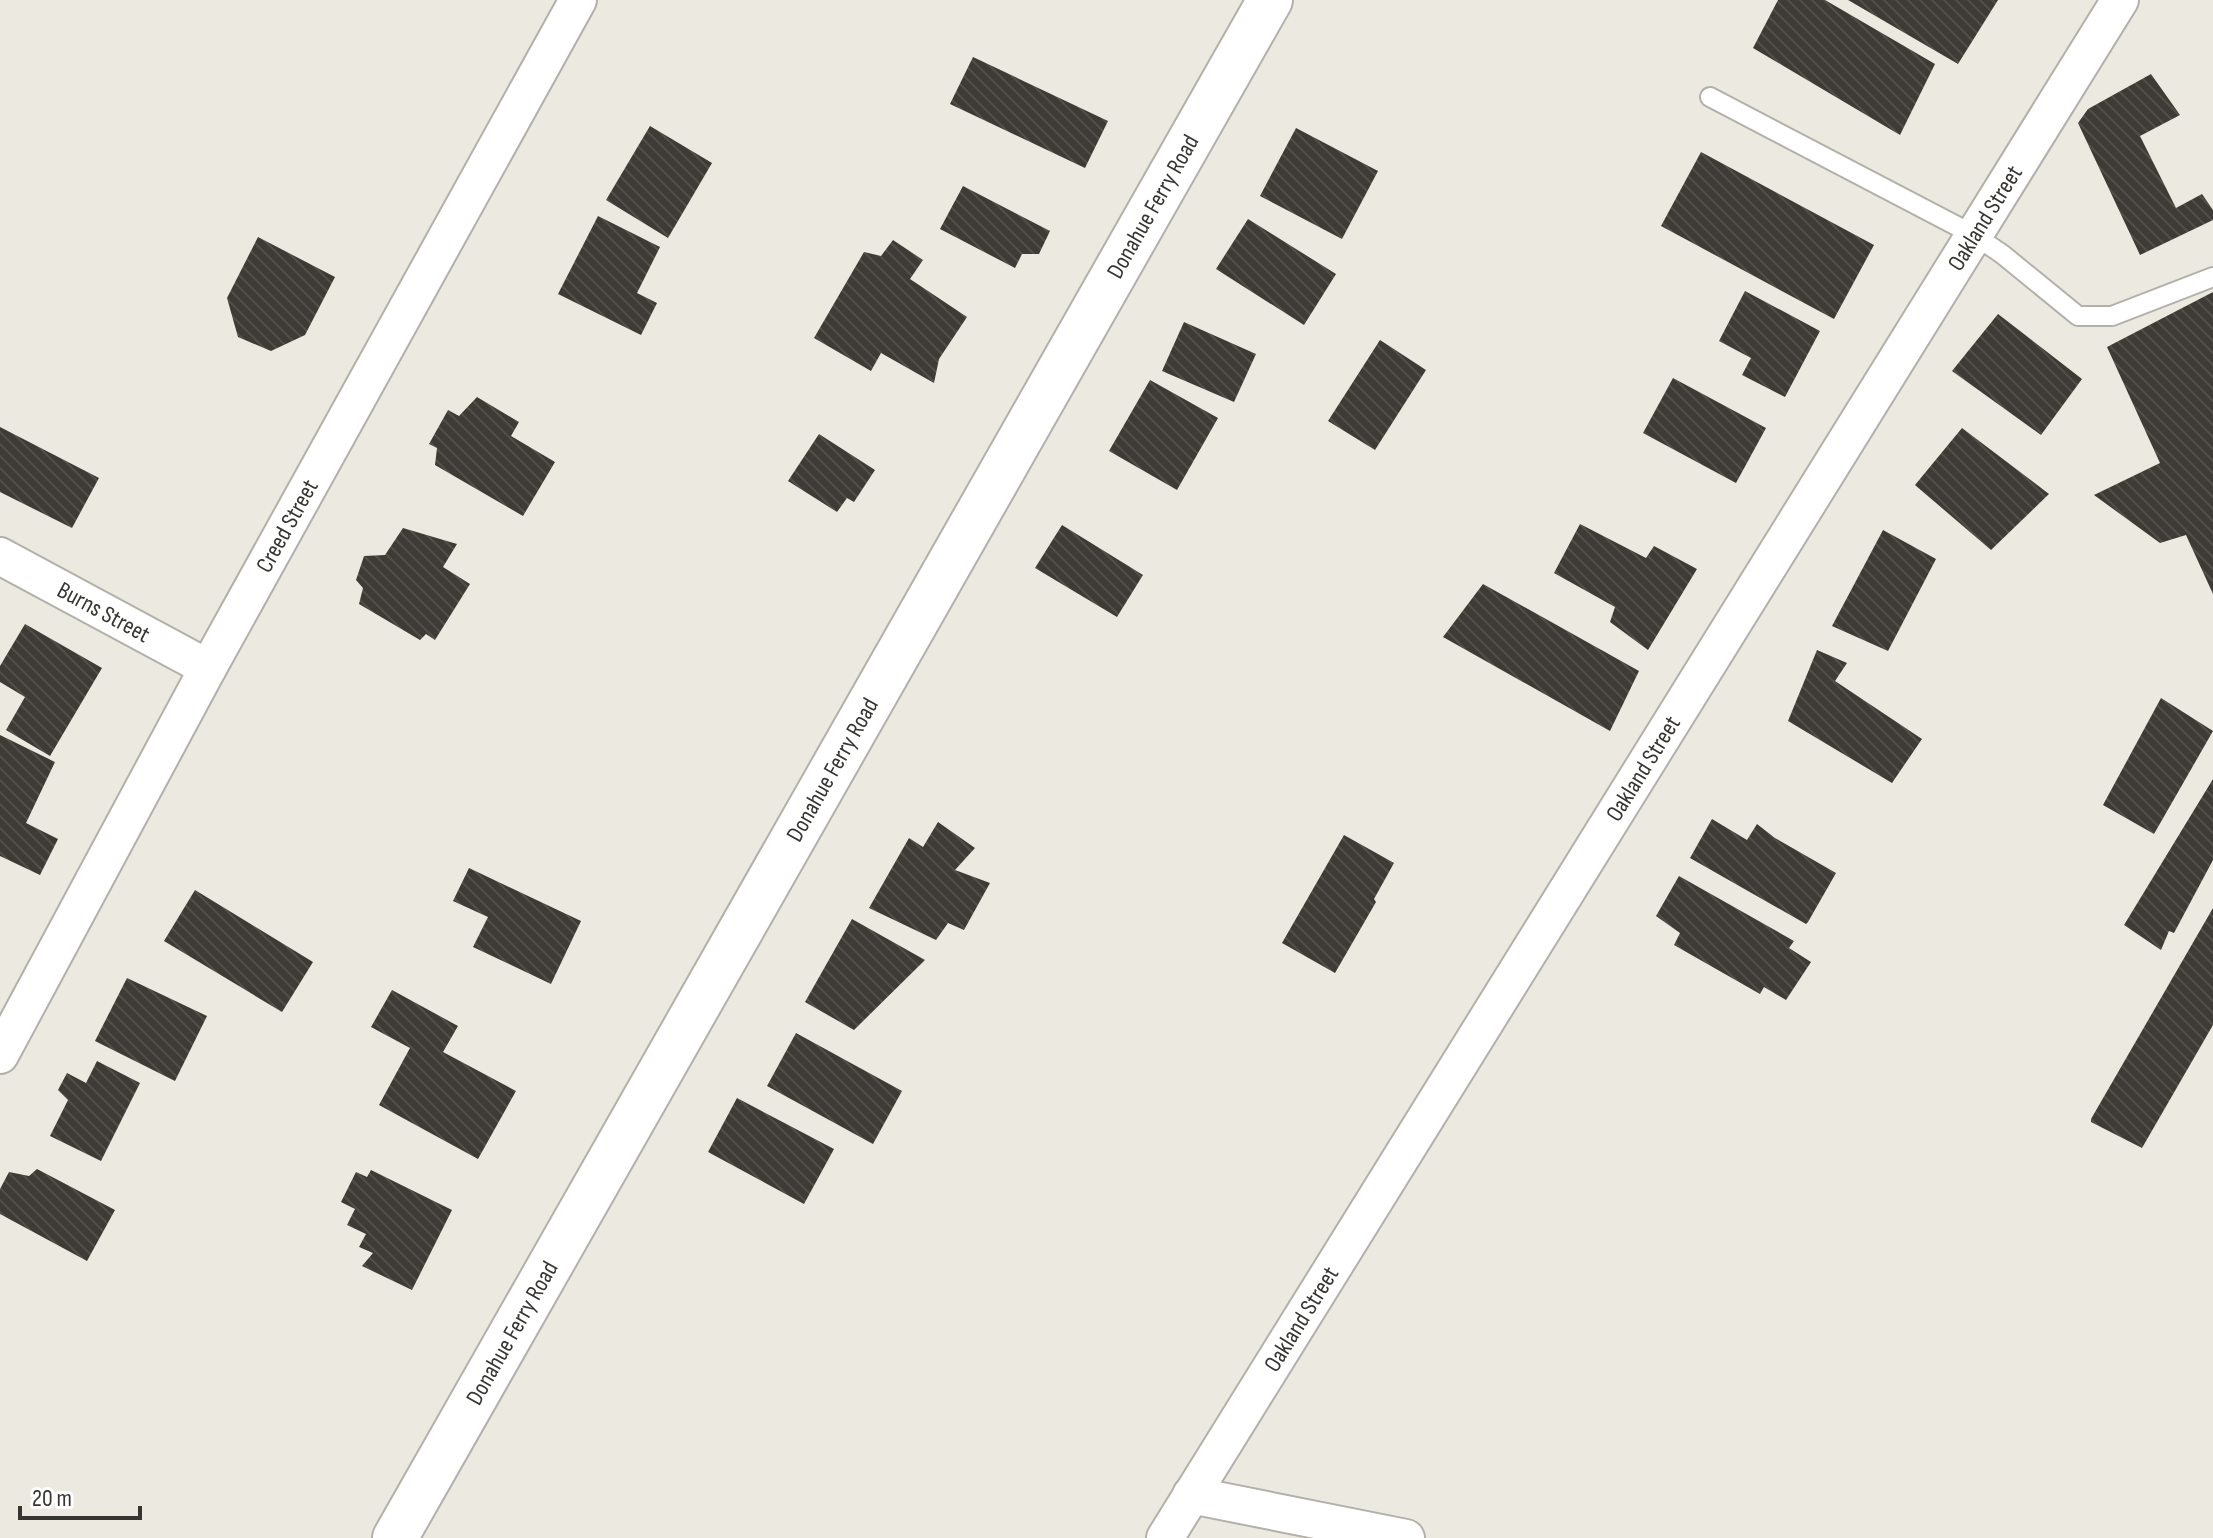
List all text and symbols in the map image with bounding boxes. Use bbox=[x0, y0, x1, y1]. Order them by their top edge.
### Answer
street label: Donahue Ferry Road bbox=[1100, 129, 1205, 283]
street label: Oakland Street bbox=[1941, 160, 2028, 276]
street label: Creed Street bbox=[249, 474, 324, 577]
street label: Burns Street bbox=[53, 575, 155, 649]
street label: Donahue Ferry Road bbox=[780, 693, 884, 847]
street label: Oakland Street bbox=[1599, 710, 1687, 826]
street label: Donahue Ferry Road bbox=[459, 1256, 564, 1410]
street label: Oakland Street bbox=[1258, 1261, 1345, 1377]
scale bar bbox=[20, 1470, 140, 1520]
text: 20 m bbox=[32, 1484, 72, 1513]

